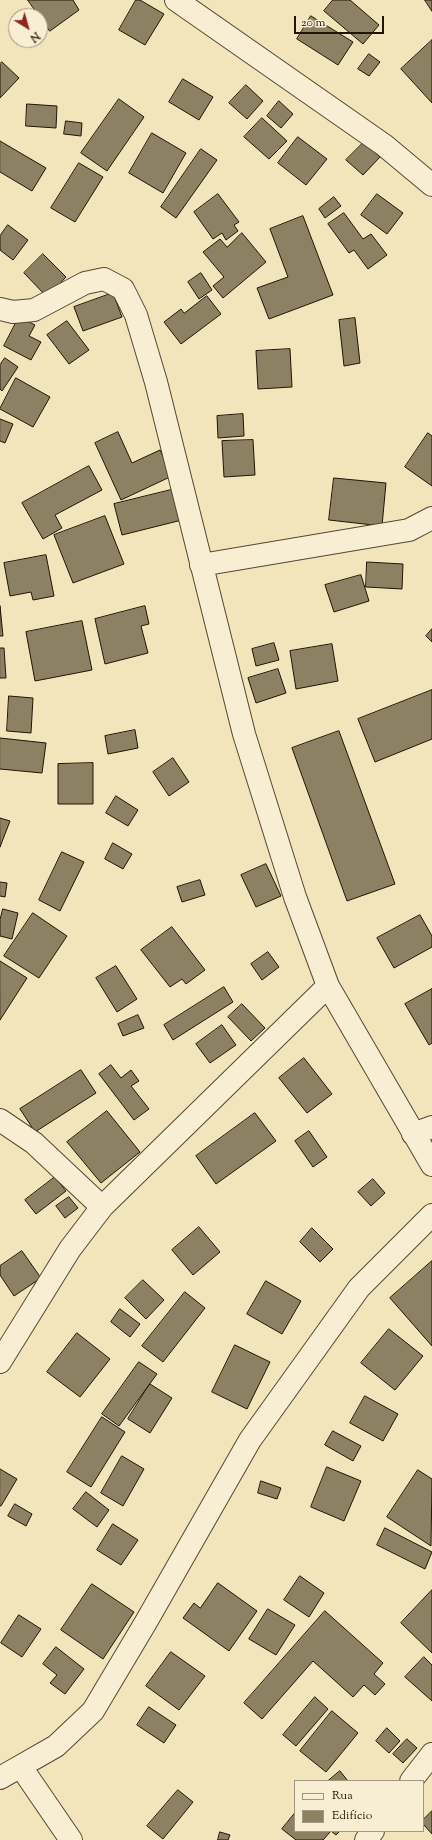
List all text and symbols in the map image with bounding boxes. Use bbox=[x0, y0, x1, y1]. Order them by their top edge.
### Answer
north arrow bbox=[8, 8, 48, 48]
scale bar bbox=[296, 8, 386, 34]
text: 20 m bbox=[301, 14, 325, 32]
text: N bbox=[26, 28, 43, 46]
legend bbox=[294, 1780, 424, 1832]
text: Rua bbox=[332, 1787, 353, 1805]
text: Edifício bbox=[332, 1807, 372, 1825]

